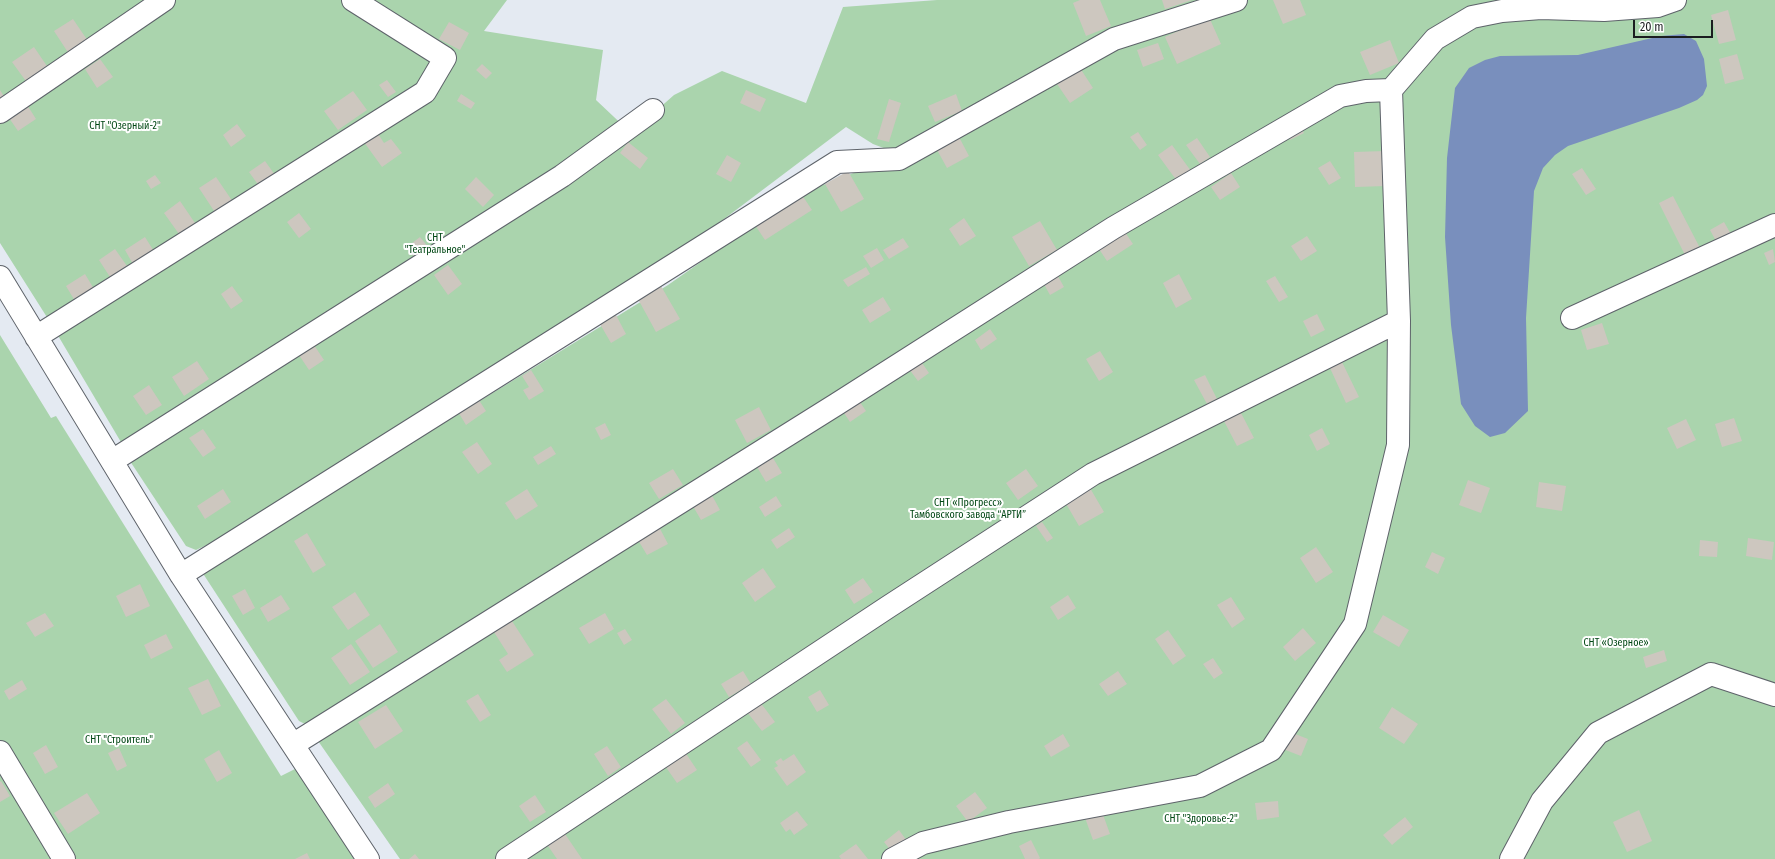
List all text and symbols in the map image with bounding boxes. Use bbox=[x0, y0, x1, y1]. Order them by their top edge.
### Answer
scale bar bbox=[1635, 12, 1715, 38]
text: 20 m bbox=[1640, 20, 1664, 34]
park label: СНТ "Озерный-2" bbox=[89, 120, 161, 132]
park label: СНТ "Театральное" bbox=[405, 232, 465, 256]
park label: СНТ «Прогресс» Тамбовского завода “АРТИ” bbox=[910, 497, 1026, 520]
park label: СНТ «Озерное» bbox=[1583, 637, 1649, 649]
park label: СНТ "Строитель" bbox=[85, 734, 153, 746]
park label: СНТ "Здоровье-2" bbox=[1164, 813, 1238, 825]

